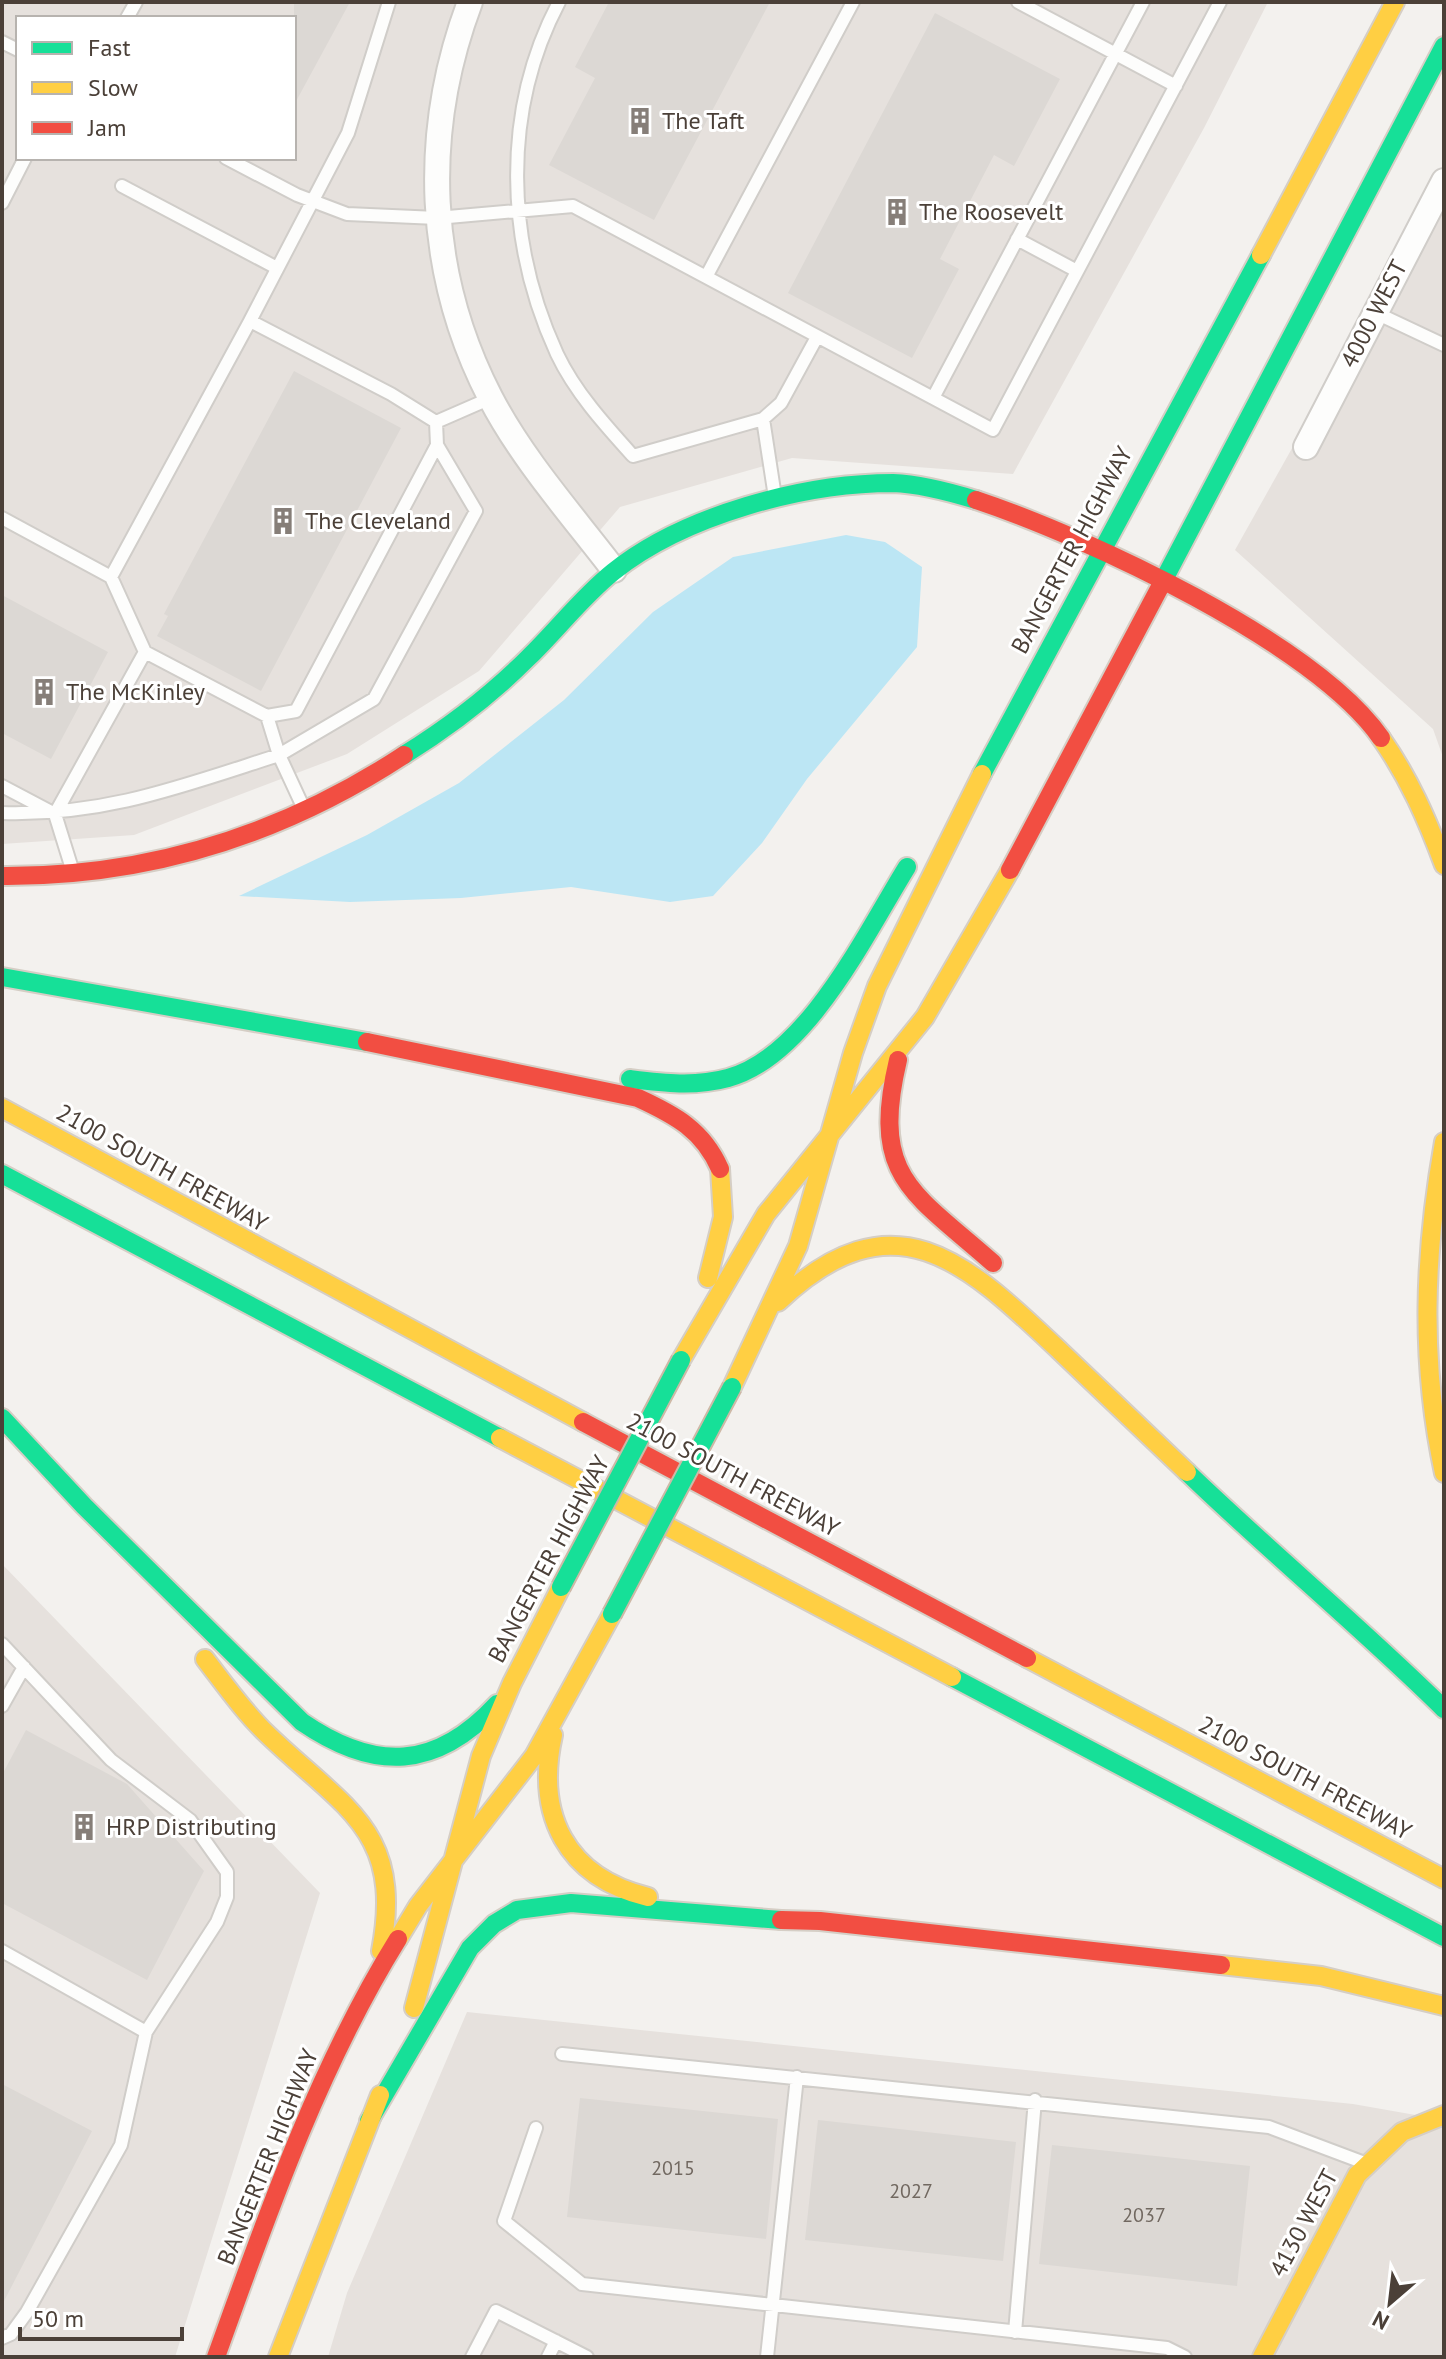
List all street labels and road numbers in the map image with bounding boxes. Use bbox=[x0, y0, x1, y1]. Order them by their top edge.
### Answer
street label: 4000 WEST bbox=[1333, 255, 1414, 373]
street label: BANGERTER HIGHWAY bbox=[1004, 440, 1140, 659]
street label: 2100 SOUTH FREEWAY bbox=[51, 1097, 274, 1239]
street label: 2100 SOUTH FREEWAY bbox=[621, 1405, 846, 1544]
street label: BANGERTER HIGHWAY bbox=[481, 1449, 617, 1668]
street label: 2100 SOUTH FREEWAY bbox=[1193, 1708, 1418, 1847]
street label: BANGERTER HIGHWAY bbox=[210, 2044, 325, 2269]
street label: 4130 WEST bbox=[1262, 2164, 1345, 2282]

